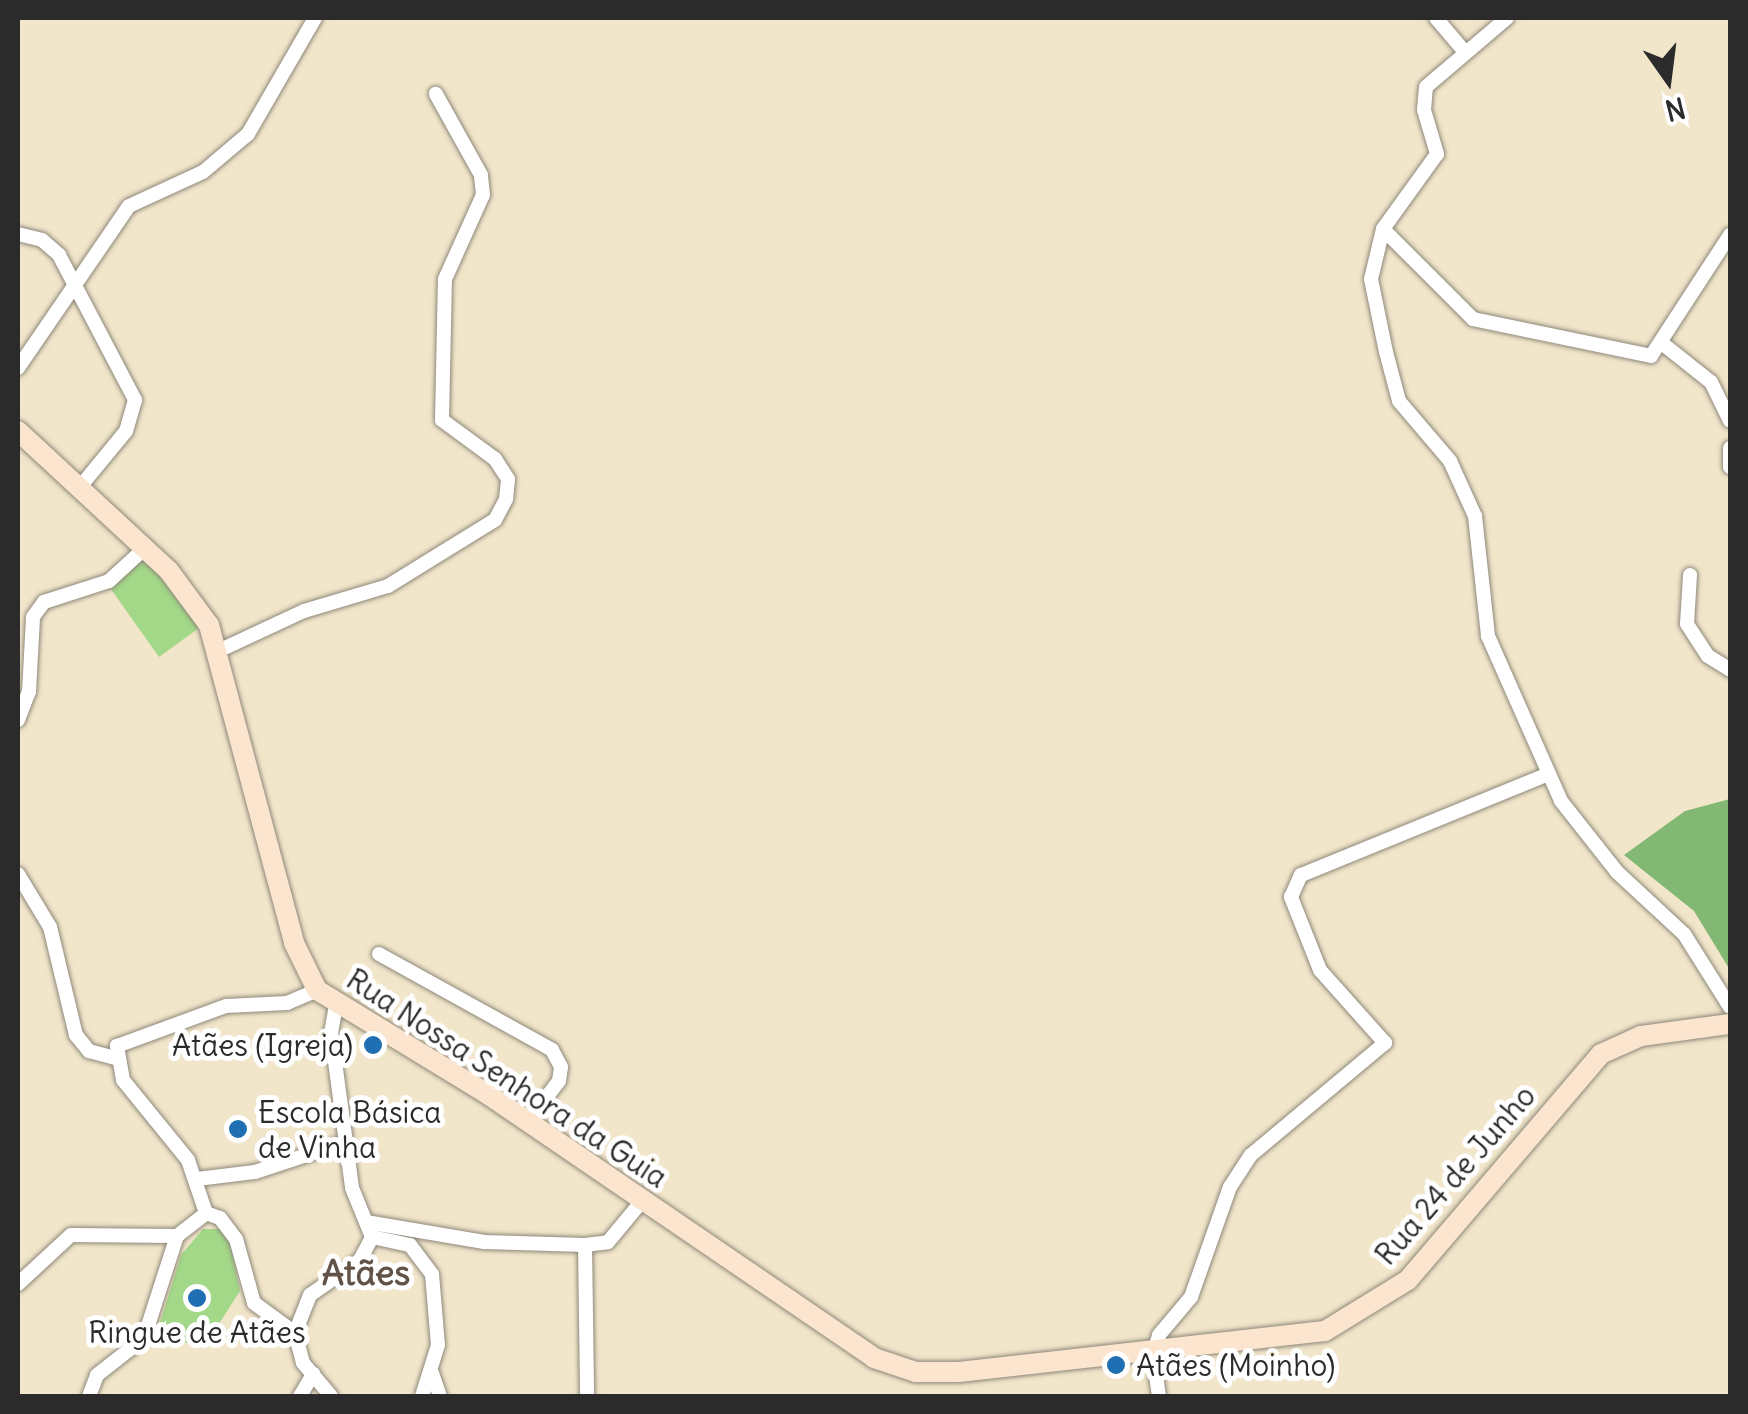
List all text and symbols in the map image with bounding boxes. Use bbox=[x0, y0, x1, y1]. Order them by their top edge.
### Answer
north arrow bbox=[1618, 30, 1718, 130]
text: N bbox=[1662, 89, 1689, 129]
street label: Rua Nossa Senhora da Guia bbox=[340, 961, 674, 1195]
place label: Atães (Igreja) bbox=[172, 1027, 353, 1063]
marker: Atães (Igreja) bbox=[362, 1034, 384, 1056]
street label: Rua 24 de Junho bbox=[1367, 1078, 1543, 1272]
place label: Escola Básica de Vinha bbox=[258, 1094, 441, 1164]
marker: Escola Básica de Vinha bbox=[227, 1118, 249, 1140]
district label: Atães bbox=[322, 1251, 410, 1293]
marker: Ringue de Atães bbox=[186, 1287, 208, 1309]
place label: Ringue de Atães bbox=[88, 1314, 306, 1350]
place label: Atães (Moinho) bbox=[1136, 1347, 1335, 1383]
marker: Atães (Moinho) bbox=[1105, 1354, 1127, 1376]

